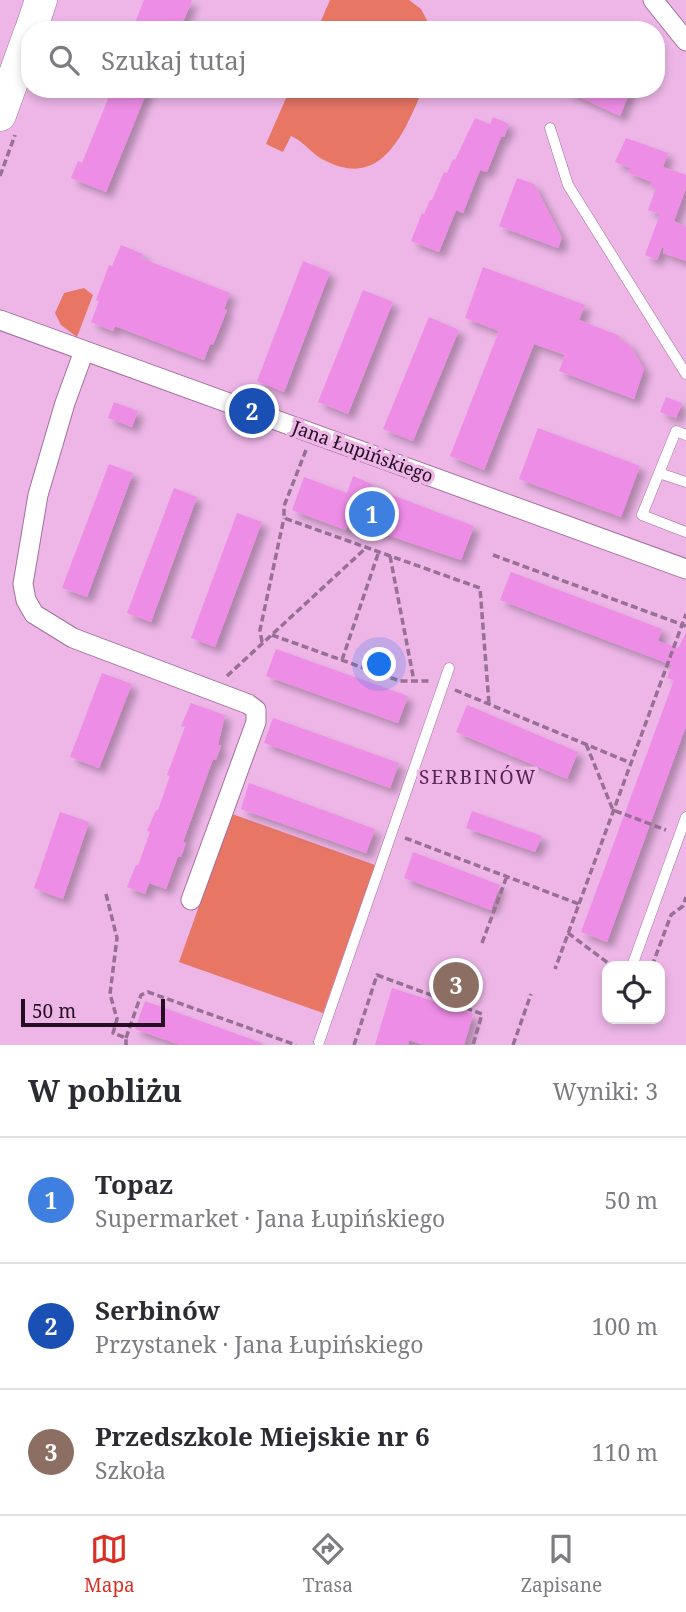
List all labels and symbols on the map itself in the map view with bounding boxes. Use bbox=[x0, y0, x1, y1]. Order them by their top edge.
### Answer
pin: 2 bbox=[229, 385, 275, 437]
street label: Jana Łupińskiego bbox=[288, 414, 437, 488]
pin: 1 bbox=[349, 488, 395, 540]
your location bbox=[362, 647, 396, 681]
district label: SERBINÓW bbox=[419, 764, 537, 790]
pin: 3 bbox=[433, 959, 479, 1011]
scale bar bbox=[21, 996, 164, 1028]

